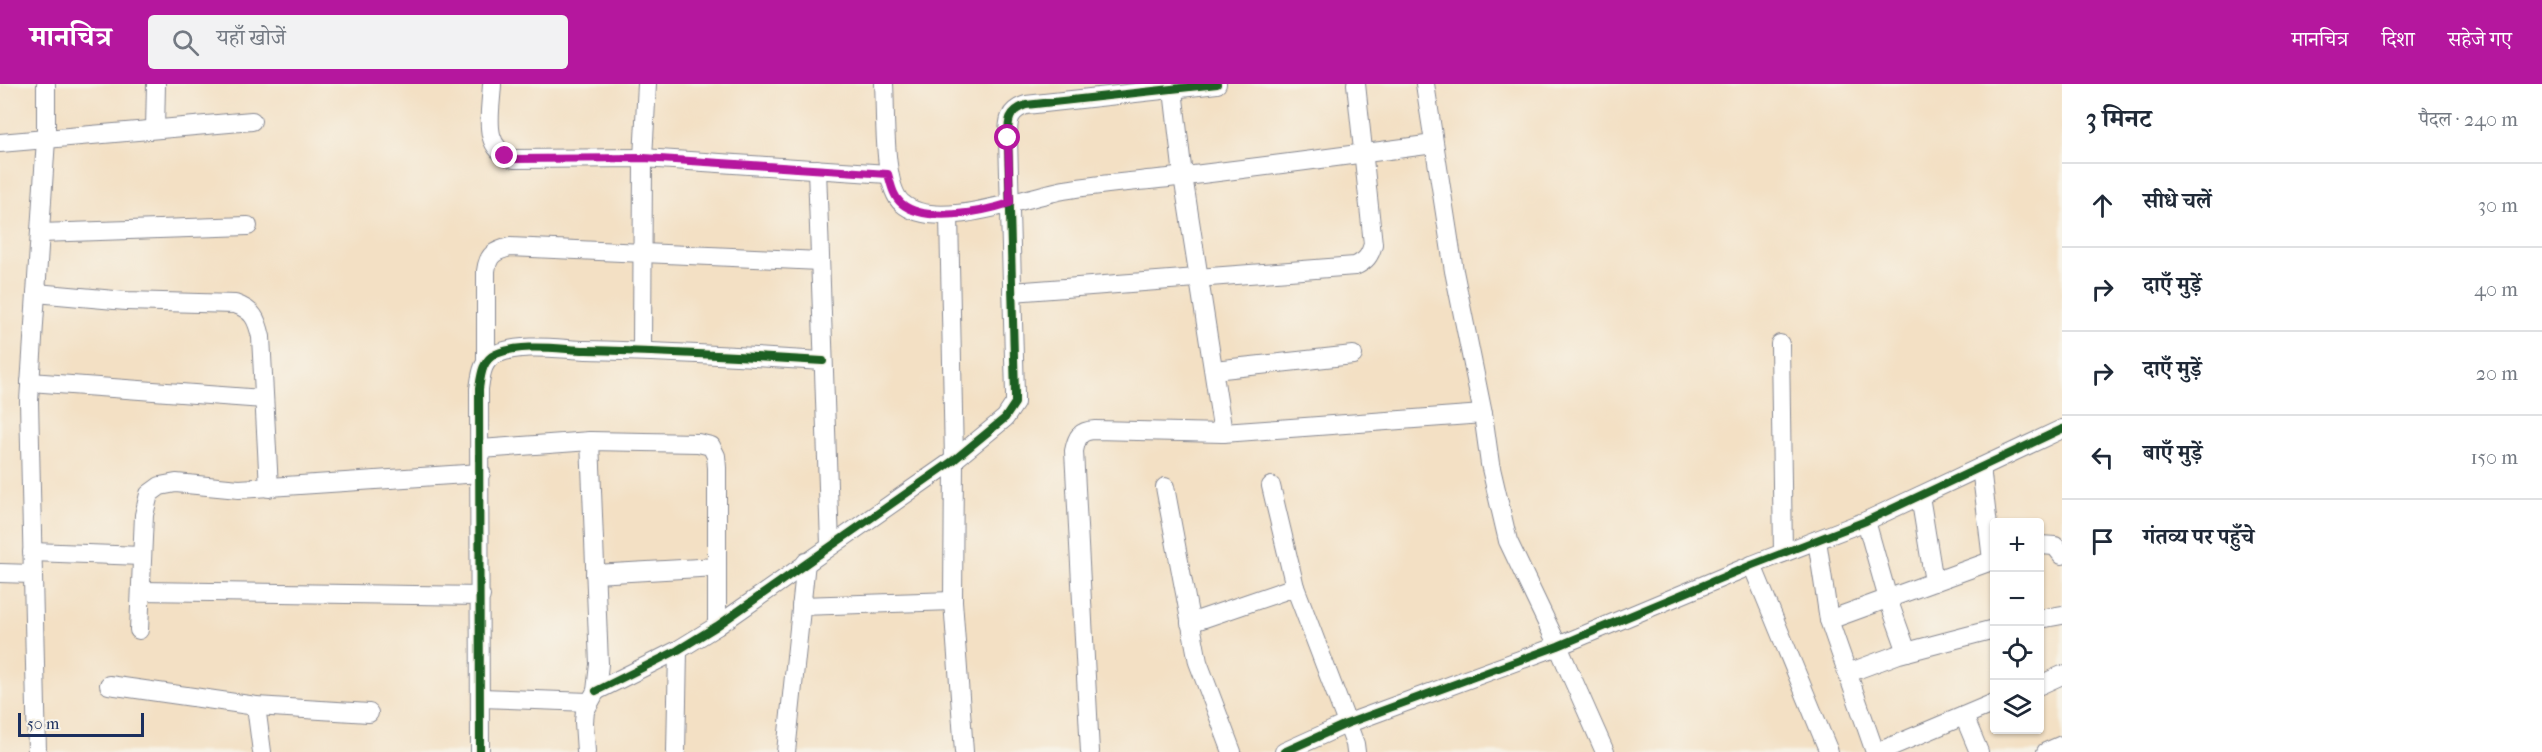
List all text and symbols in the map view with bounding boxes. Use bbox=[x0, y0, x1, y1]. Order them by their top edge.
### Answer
search box bbox=[148, 15, 568, 69]
text: मानचित्र bbox=[30, 20, 112, 53]
text: यहाँ खोजें bbox=[217, 25, 286, 51]
icon: search bbox=[169, 26, 202, 59]
text: मानचित्र bbox=[2291, 27, 2348, 51]
text: दिशा bbox=[2381, 27, 2415, 51]
text: सहेजे गए bbox=[2448, 27, 2512, 51]
text: 3 मिनट bbox=[2086, 103, 2152, 134]
text: पैदल · 240 m bbox=[2419, 108, 2518, 131]
route start bbox=[994, 124, 1020, 150]
route end bbox=[491, 142, 517, 168]
text: सीधे चलें bbox=[2143, 188, 2212, 214]
icon: ahead bbox=[2086, 189, 2119, 222]
text: 30 m bbox=[2478, 194, 2518, 217]
text: दाएँ मुड़ें bbox=[2143, 272, 2202, 298]
icon: right bbox=[2086, 273, 2119, 306]
text: 40 m bbox=[2474, 278, 2518, 301]
text: दाएँ मुड़ें bbox=[2143, 356, 2202, 382]
icon: right bbox=[2086, 357, 2119, 390]
text: 20 m bbox=[2476, 362, 2518, 385]
text: बाएँ मुड़ें bbox=[2143, 440, 2202, 466]
icon: left bbox=[2086, 441, 2119, 474]
text: 150 m bbox=[2470, 446, 2518, 469]
map controls bbox=[1990, 518, 2044, 734]
button: + bbox=[1990, 518, 2044, 572]
text: गंतव्य पर पहुँचे bbox=[2143, 524, 2254, 550]
icon: arrive bbox=[2086, 525, 2119, 558]
button: − bbox=[1990, 572, 2044, 626]
button: locate bbox=[1990, 626, 2044, 680]
button: layers bbox=[1990, 680, 2044, 734]
scale bar bbox=[18, 710, 144, 738]
text: 50 m bbox=[27, 714, 59, 733]

